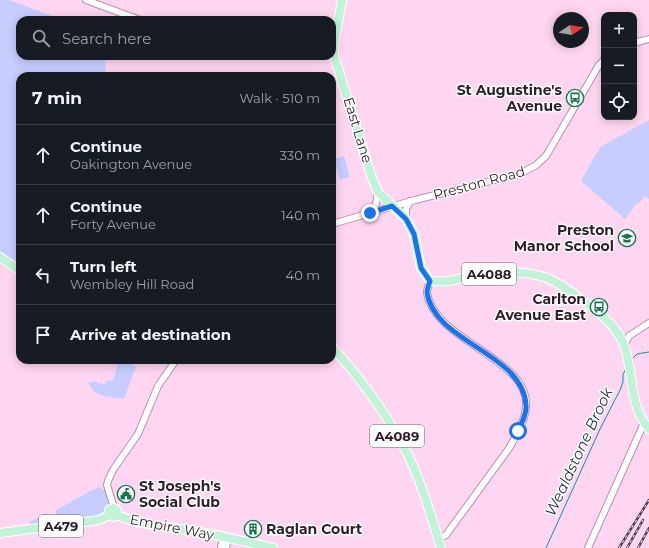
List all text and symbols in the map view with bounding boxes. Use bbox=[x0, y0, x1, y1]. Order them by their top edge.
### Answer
north arrow bbox=[553, 12, 589, 48]
map controls bbox=[601, 12, 637, 120]
button: + bbox=[601, 12, 637, 48]
search box bbox=[16, 16, 336, 60]
icon: search bbox=[30, 27, 52, 49]
text: Search here bbox=[62, 29, 151, 48]
button: − bbox=[601, 48, 637, 84]
place label: St Augustine's Avenue bbox=[457, 81, 563, 115]
button: locate bbox=[601, 84, 637, 120]
text: 7 min bbox=[32, 88, 82, 108]
bus stop icon: St Augustine's Avenue bbox=[565, 88, 585, 108]
text: Walk · 510 m bbox=[239, 90, 320, 106]
street label: East Lane bbox=[339, 95, 377, 165]
text: Continue bbox=[70, 137, 142, 156]
icon: ahead bbox=[32, 144, 54, 166]
text: 330 m bbox=[280, 147, 320, 163]
text: Oakington Avenue bbox=[70, 156, 192, 172]
street label: Preston Road bbox=[431, 162, 527, 204]
text: Continue bbox=[70, 197, 142, 216]
icon: ahead bbox=[32, 204, 54, 226]
route end bbox=[361, 204, 379, 222]
text: 140 m bbox=[281, 207, 320, 223]
text: Forty Avenue bbox=[70, 216, 156, 232]
place label: Preston Manor School bbox=[514, 221, 614, 255]
school or university icon: Preston Manor School bbox=[617, 228, 637, 248]
text: Turn left bbox=[70, 257, 137, 276]
road number: A4088 bbox=[462, 263, 516, 285]
icon: left bbox=[32, 264, 54, 286]
text: 40 m bbox=[286, 267, 320, 283]
text: Wembley Hill Road bbox=[70, 276, 194, 292]
place label: Carlton Avenue East bbox=[494, 290, 586, 324]
bus stop icon: Carlton Avenue East bbox=[589, 297, 609, 317]
icon: arrive bbox=[32, 324, 54, 346]
text: Arrive at destination bbox=[70, 325, 231, 344]
water label: Wealdstone Brook bbox=[540, 384, 617, 519]
route start bbox=[509, 422, 527, 440]
road number: A4089 bbox=[370, 425, 424, 447]
place label: St Joseph's Social Club bbox=[139, 477, 222, 511]
public building icon: St Joseph's Social Club bbox=[116, 484, 136, 504]
street label: Empire Way bbox=[128, 510, 216, 544]
road number: A479 bbox=[39, 515, 83, 537]
building icon: Raglan Court bbox=[243, 519, 263, 539]
place label: Raglan Court bbox=[266, 520, 362, 538]

